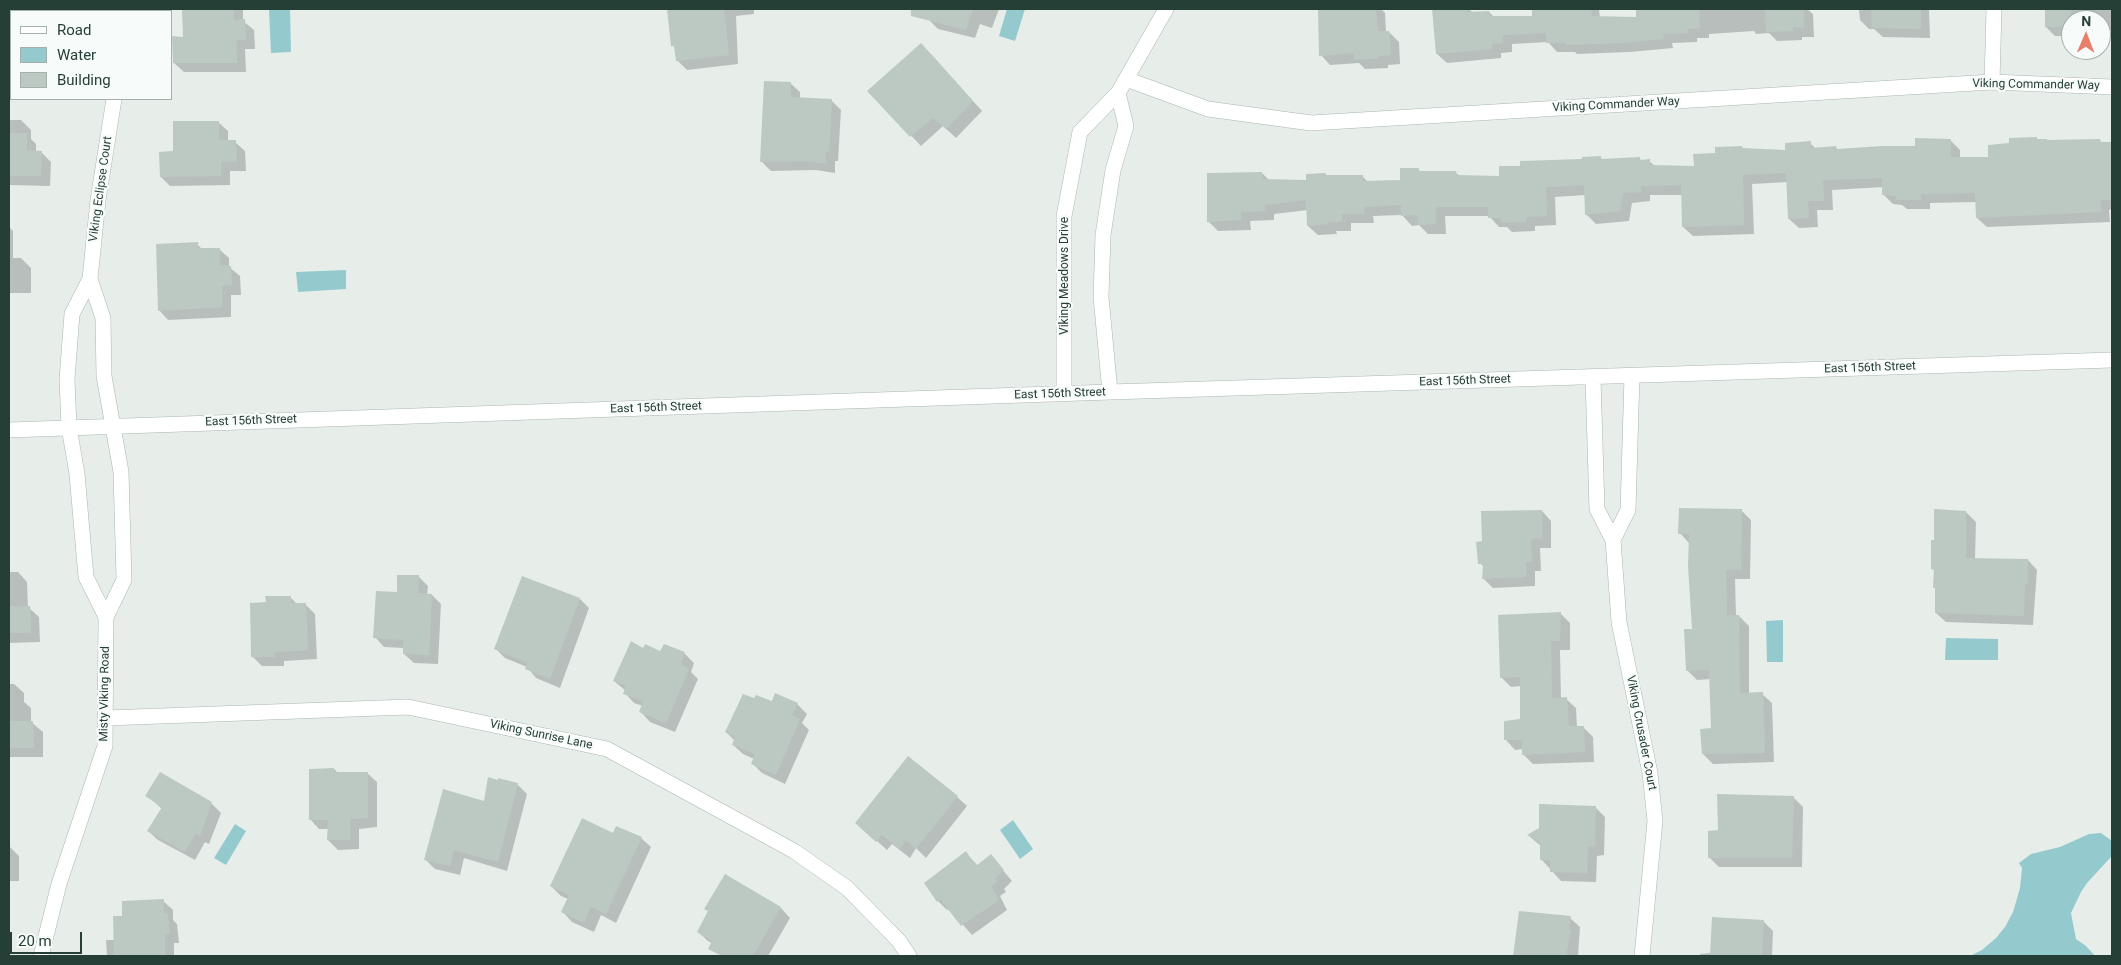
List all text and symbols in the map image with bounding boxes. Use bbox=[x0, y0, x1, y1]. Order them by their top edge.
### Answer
legend bbox=[10, 10, 172, 100]
north arrow bbox=[2061, 10, 2111, 60]
text: N bbox=[2081, 13, 2091, 29]
text: Road bbox=[57, 21, 91, 39]
text: Water bbox=[57, 46, 96, 64]
text: Building bbox=[57, 71, 111, 89]
street label: Viking Commander Way bbox=[1972, 77, 2100, 93]
street label: Viking Commander Way bbox=[1552, 94, 1680, 116]
street label: Viking Eclipse Court bbox=[86, 135, 116, 243]
street label: Viking Meadows Drive bbox=[1058, 217, 1072, 335]
street label: East 156th Street bbox=[1824, 359, 1916, 377]
street label: East 156th Street bbox=[1419, 372, 1511, 390]
street label: East 156th Street bbox=[1014, 385, 1106, 403]
street label: East 156th Street bbox=[610, 399, 702, 417]
street label: East 156th Street bbox=[205, 412, 297, 430]
street label: Misty Viking Road bbox=[97, 646, 113, 742]
street label: Viking Crusader Court bbox=[1623, 674, 1659, 792]
street label: Viking Sunrise Lane bbox=[488, 717, 594, 753]
scale bar bbox=[12, 922, 85, 954]
text: 20 m bbox=[18, 932, 52, 950]

